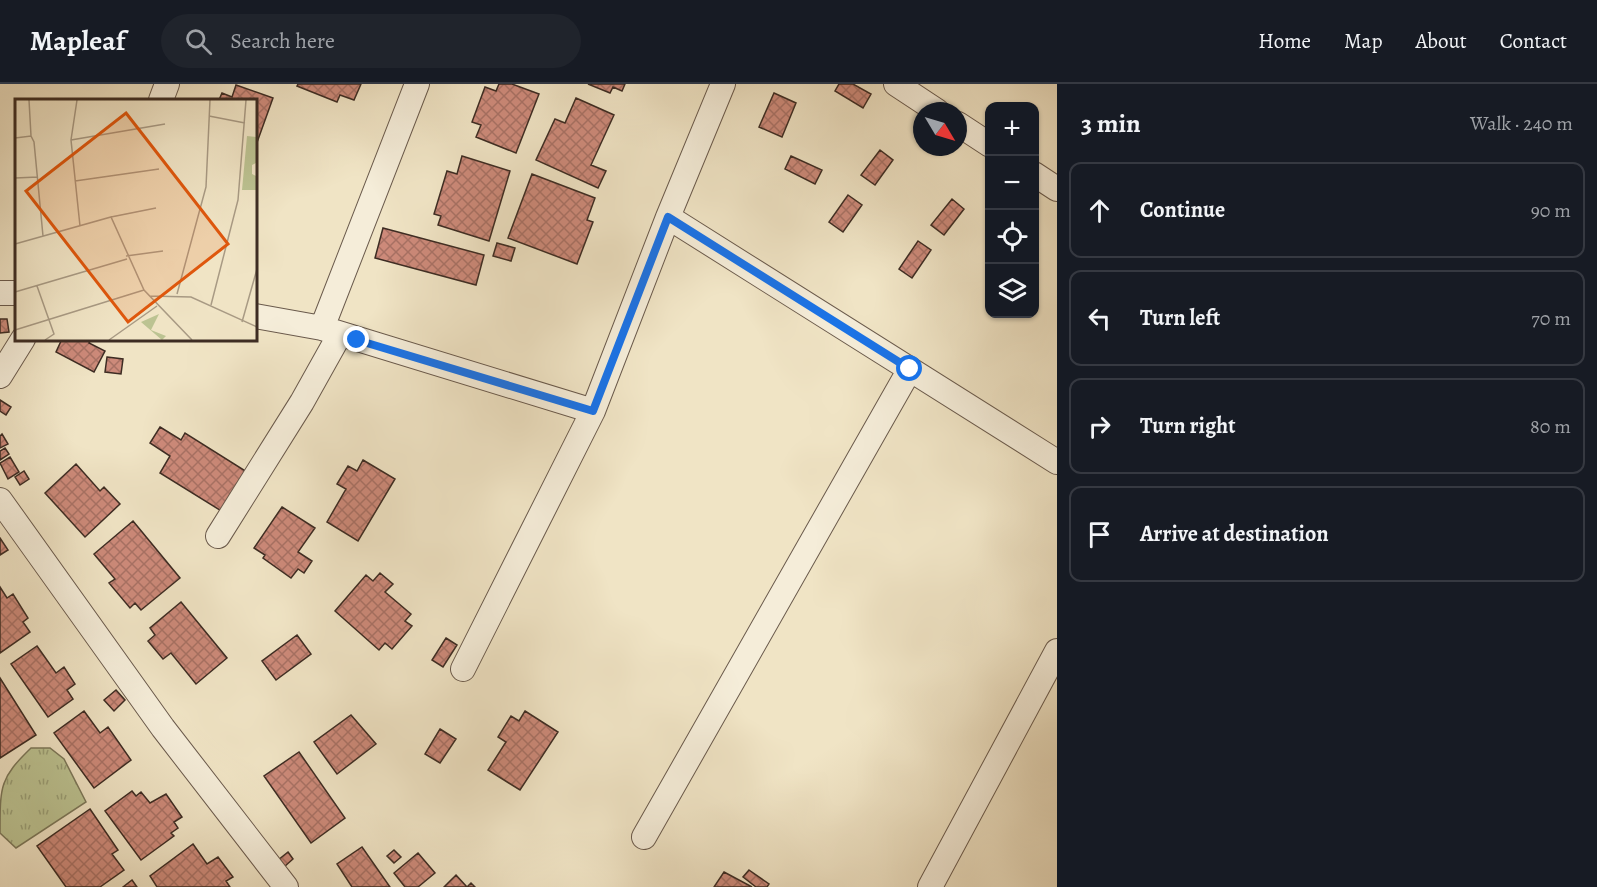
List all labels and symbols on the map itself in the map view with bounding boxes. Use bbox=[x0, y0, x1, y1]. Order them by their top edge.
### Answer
inset map bbox=[15, 99, 256, 340]
north arrow bbox=[913, 102, 967, 156]
route end bbox=[343, 326, 369, 352]
route start bbox=[896, 355, 922, 381]

